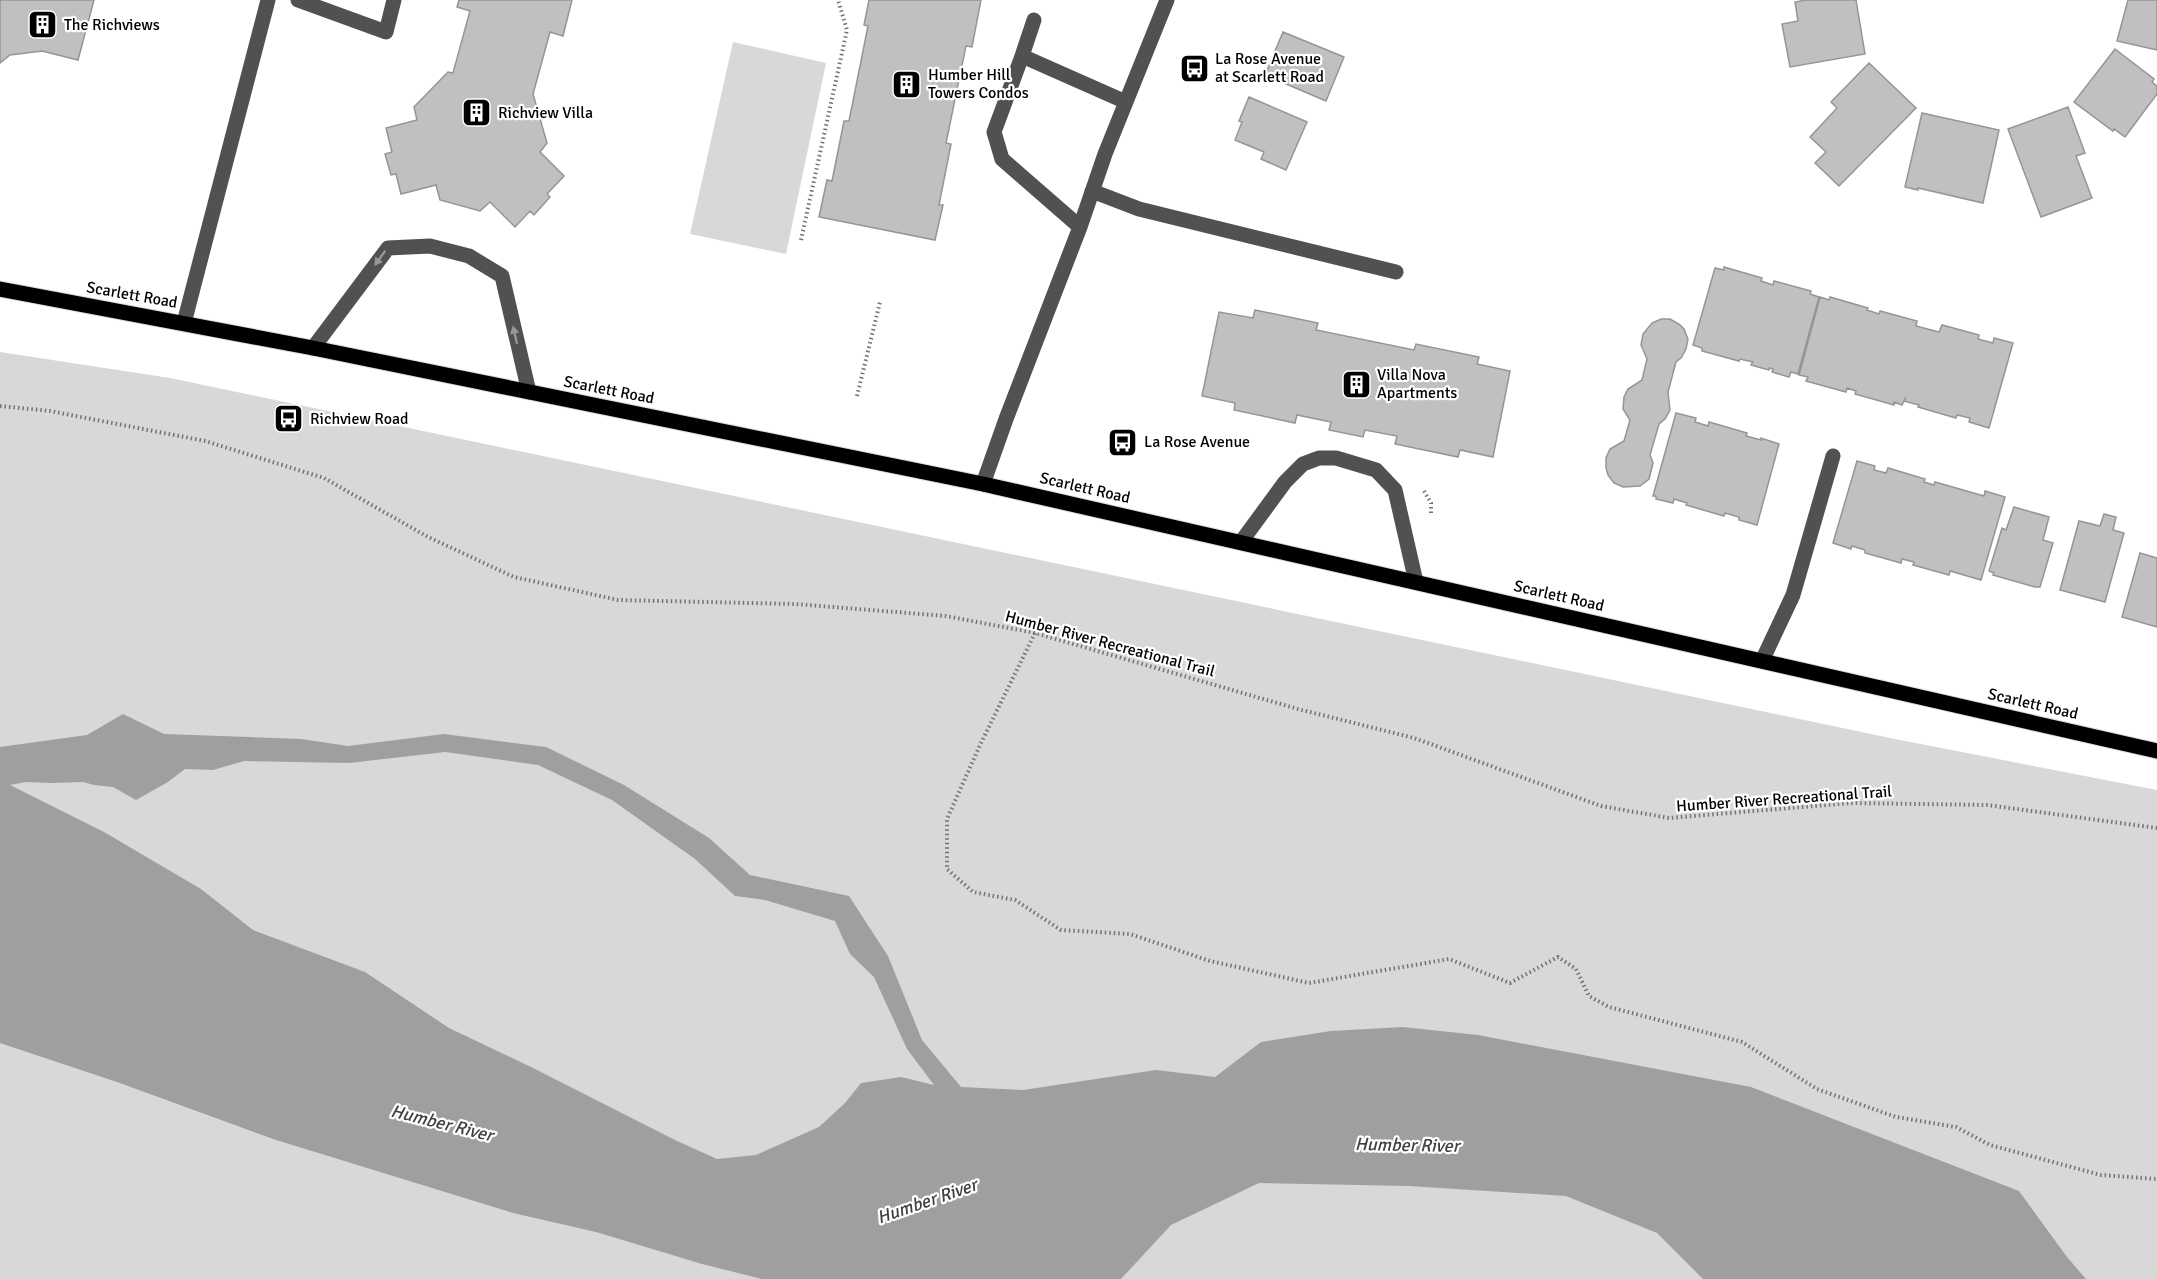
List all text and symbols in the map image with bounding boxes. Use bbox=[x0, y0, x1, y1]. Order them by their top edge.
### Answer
building icon: The Richviews bbox=[27, 9, 59, 41]
place label: The Richviews bbox=[64, 15, 160, 35]
place label: La Rose Avenue at Scarlett Road bbox=[1215, 49, 1324, 87]
bus stop icon: La Rose Avenue at Scarlett Road bbox=[1178, 52, 1210, 84]
place label: Humber Hill Towers Condos bbox=[928, 65, 1029, 103]
building icon: Humber Hill Towers Condos bbox=[891, 68, 923, 100]
building icon: Richview Villa bbox=[461, 97, 493, 129]
place label: Richview Villa bbox=[498, 103, 593, 123]
one-way arrow bbox=[374, 250, 386, 266]
street label: Scarlett Road bbox=[85, 277, 179, 313]
one-way arrow bbox=[510, 326, 520, 344]
place label: Villa Nova Apartments bbox=[1377, 365, 1457, 403]
building icon: Villa Nova Apartments bbox=[1340, 368, 1372, 400]
street label: Scarlett Road bbox=[562, 371, 656, 409]
bus stop icon: Richview Road bbox=[273, 403, 305, 435]
place label: Richview Road bbox=[310, 409, 409, 429]
bus stop icon: La Rose Avenue bbox=[1107, 426, 1139, 458]
place label: La Rose Avenue bbox=[1144, 432, 1250, 452]
street label: Scarlett Road bbox=[1038, 468, 1132, 508]
street label: Scarlett Road bbox=[1512, 576, 1606, 616]
street label: Humber River Recreational Trail bbox=[1003, 606, 1217, 682]
street label: Scarlett Road bbox=[1986, 684, 2080, 724]
street label: Humber River Recreational Trail bbox=[1675, 781, 1893, 817]
water label: Humber River bbox=[389, 1100, 498, 1147]
water label: Humber River bbox=[1355, 1133, 1462, 1157]
water label: Humber River bbox=[874, 1173, 982, 1228]

